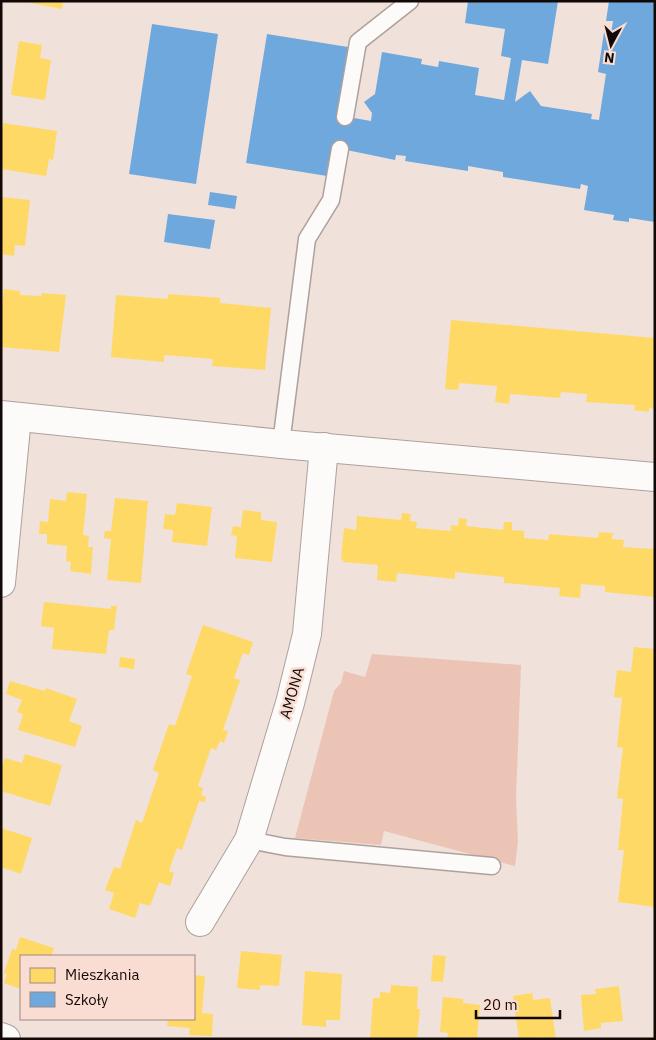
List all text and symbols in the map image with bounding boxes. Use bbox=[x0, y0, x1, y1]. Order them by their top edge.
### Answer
north arrow bbox=[586, 20, 636, 70]
text: N bbox=[603, 48, 616, 67]
street label: AMONA bbox=[275, 665, 308, 721]
legend bbox=[20, 955, 195, 1020]
text: Mieszkania bbox=[65, 965, 139, 984]
scale bar bbox=[476, 988, 560, 1020]
text: Szkoły bbox=[65, 990, 109, 1009]
text: 20 m bbox=[483, 995, 518, 1014]

